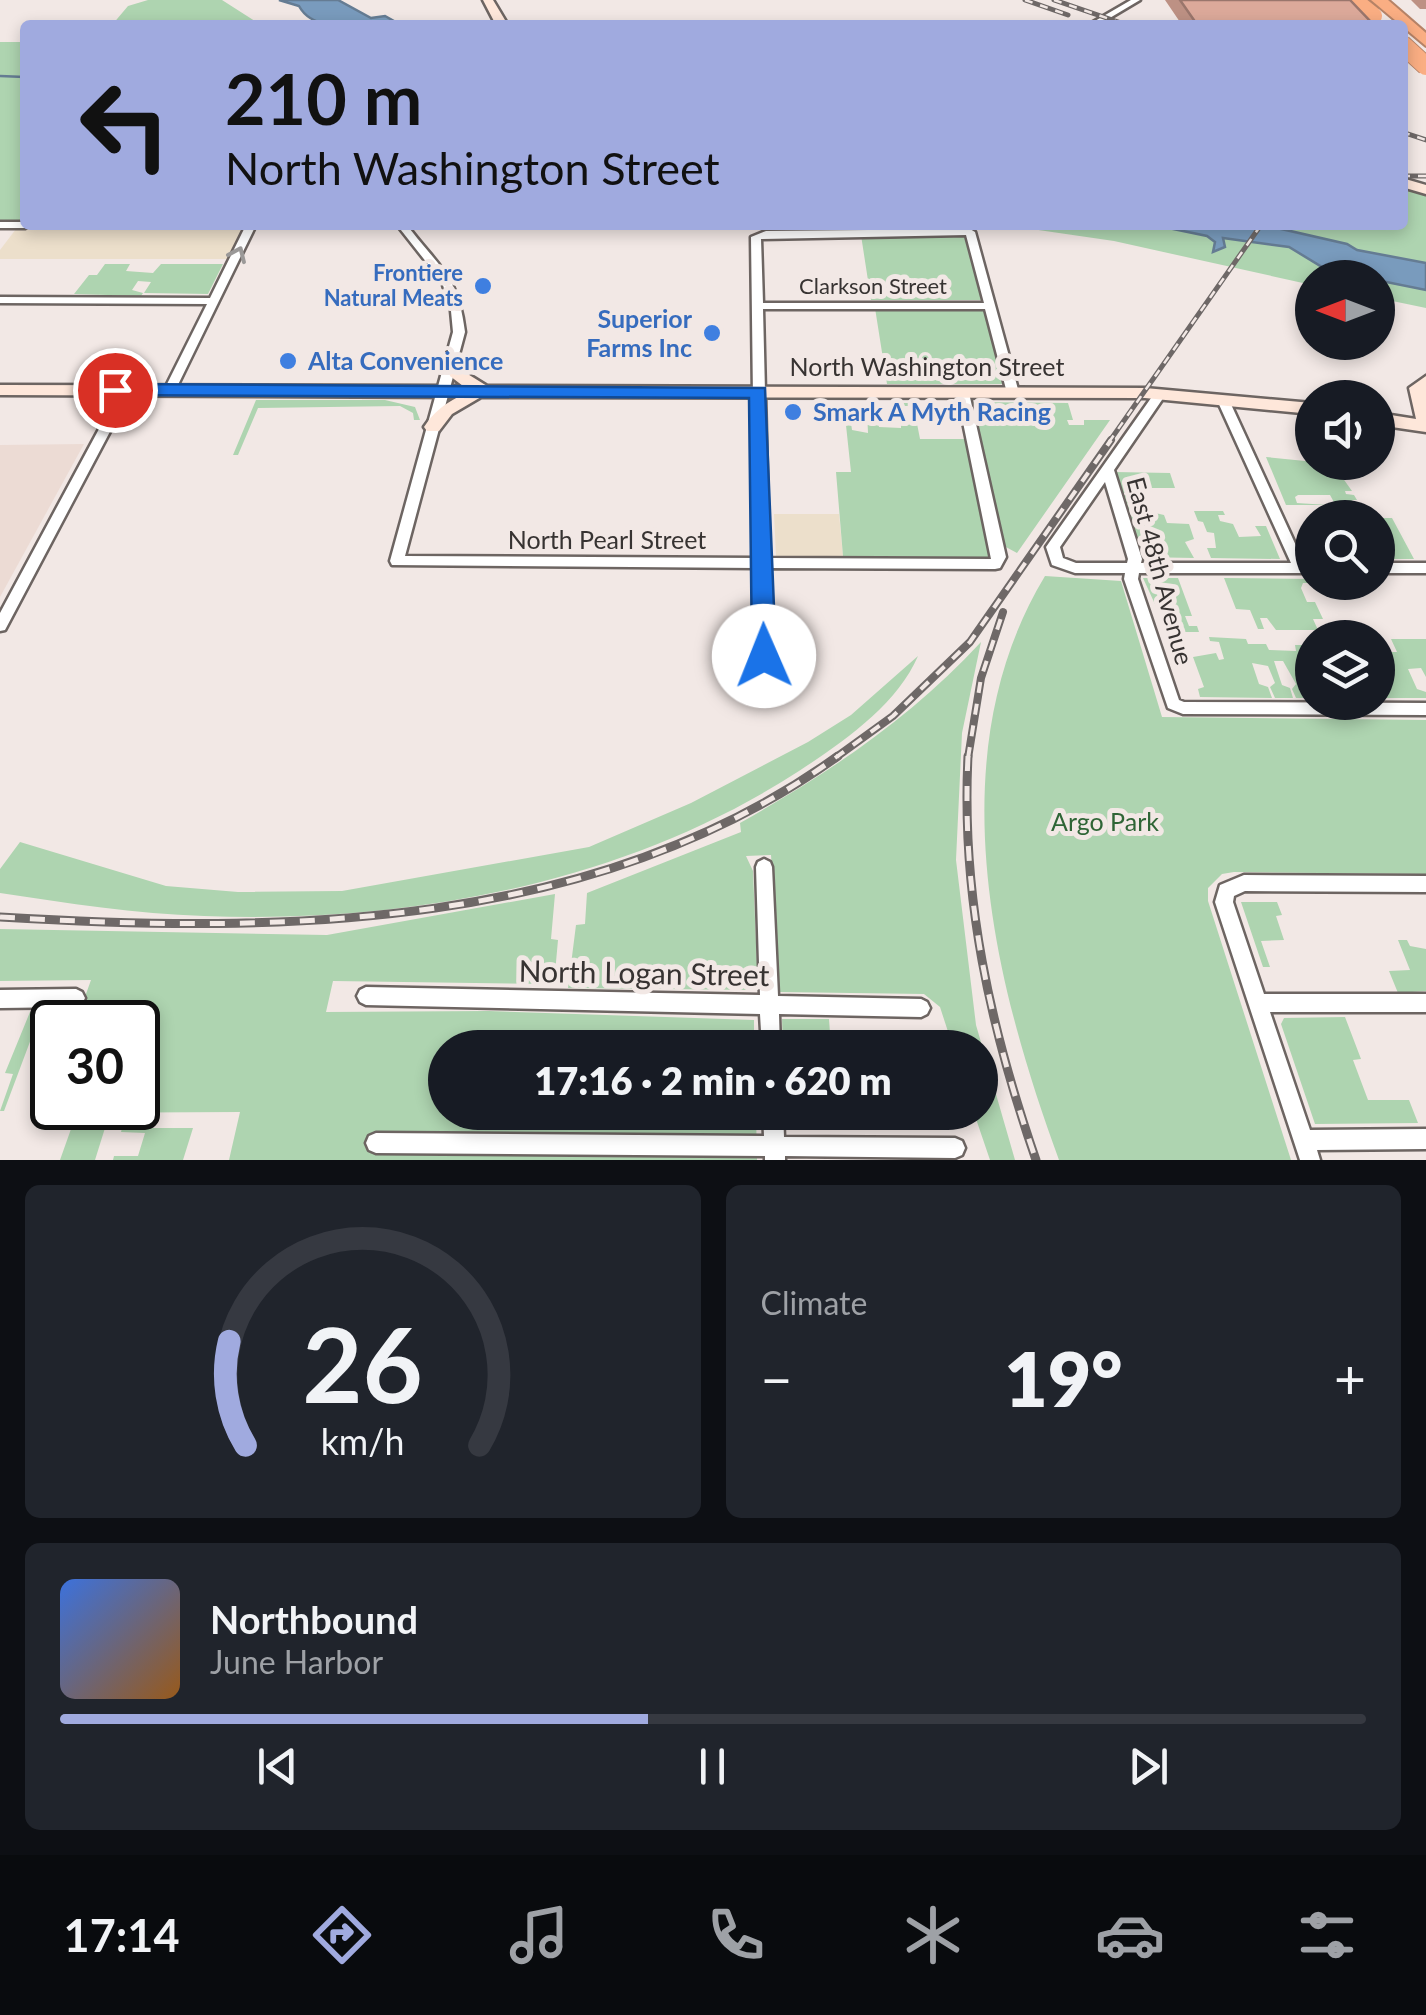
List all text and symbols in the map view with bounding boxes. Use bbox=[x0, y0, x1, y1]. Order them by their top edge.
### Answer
text: 210 m bbox=[225, 56, 422, 140]
icon: left bbox=[60, 60, 190, 190]
text: North Washington Street bbox=[225, 141, 720, 195]
one-way arrow bbox=[226, 246, 246, 264]
place label: Frontiere Natural Meats bbox=[324, 259, 463, 311]
north arrow bbox=[1295, 260, 1395, 360]
map controls bbox=[1295, 260, 1395, 720]
street label: Clarkson Street bbox=[799, 272, 947, 299]
marker: Frontiere Natural Meats bbox=[472, 275, 494, 297]
place label: Superior Farms Inc bbox=[586, 303, 693, 362]
marker: Superior Farms Inc bbox=[701, 322, 723, 344]
place label: Alta Convenience bbox=[307, 345, 503, 375]
pin bbox=[73, 348, 158, 433]
marker: Alta Convenience bbox=[277, 350, 299, 372]
street label: North Washington Street bbox=[790, 351, 1064, 381]
icon: arrive bbox=[88, 363, 143, 418]
button: sound bbox=[1295, 380, 1395, 480]
place label: Smark A Myth Racing bbox=[813, 396, 1051, 426]
marker: Smark A Myth Racing bbox=[782, 401, 804, 423]
street label: East 48th Avenue bbox=[1121, 474, 1200, 668]
button: search bbox=[1295, 500, 1395, 600]
street label: North Pearl Street bbox=[508, 524, 706, 554]
position arrow bbox=[712, 604, 816, 708]
button: layers bbox=[1295, 620, 1395, 720]
park label: Argo Park bbox=[1051, 806, 1159, 836]
street label: North Logan Street bbox=[518, 952, 770, 992]
speed limit sign: 30 bbox=[30, 1000, 160, 1130]
text: 17:16 · 2 min · 620 m bbox=[534, 1057, 892, 1103]
text: Climate bbox=[761, 1283, 867, 1322]
text: 26 bbox=[302, 1300, 423, 1425]
text: 19° bbox=[1004, 1333, 1122, 1423]
text: − bbox=[761, 1345, 792, 1411]
text: + bbox=[1334, 1345, 1366, 1411]
text: km/h bbox=[321, 1420, 405, 1463]
text: Northbound bbox=[210, 1596, 418, 1642]
text: June Harbor bbox=[210, 1642, 383, 1681]
icon: previous bbox=[250, 1739, 305, 1794]
icon: pause bbox=[685, 1739, 740, 1794]
icon: next bbox=[1121, 1739, 1176, 1794]
icon: directions bbox=[307, 1900, 377, 1970]
icon: music bbox=[504, 1900, 574, 1970]
icon: phone bbox=[701, 1900, 771, 1970]
icon: climate bbox=[898, 1900, 968, 1970]
icon: car bbox=[1095, 1900, 1165, 1970]
icon: filters bbox=[1292, 1900, 1362, 1970]
text: 17:14 bbox=[64, 1908, 180, 1962]

